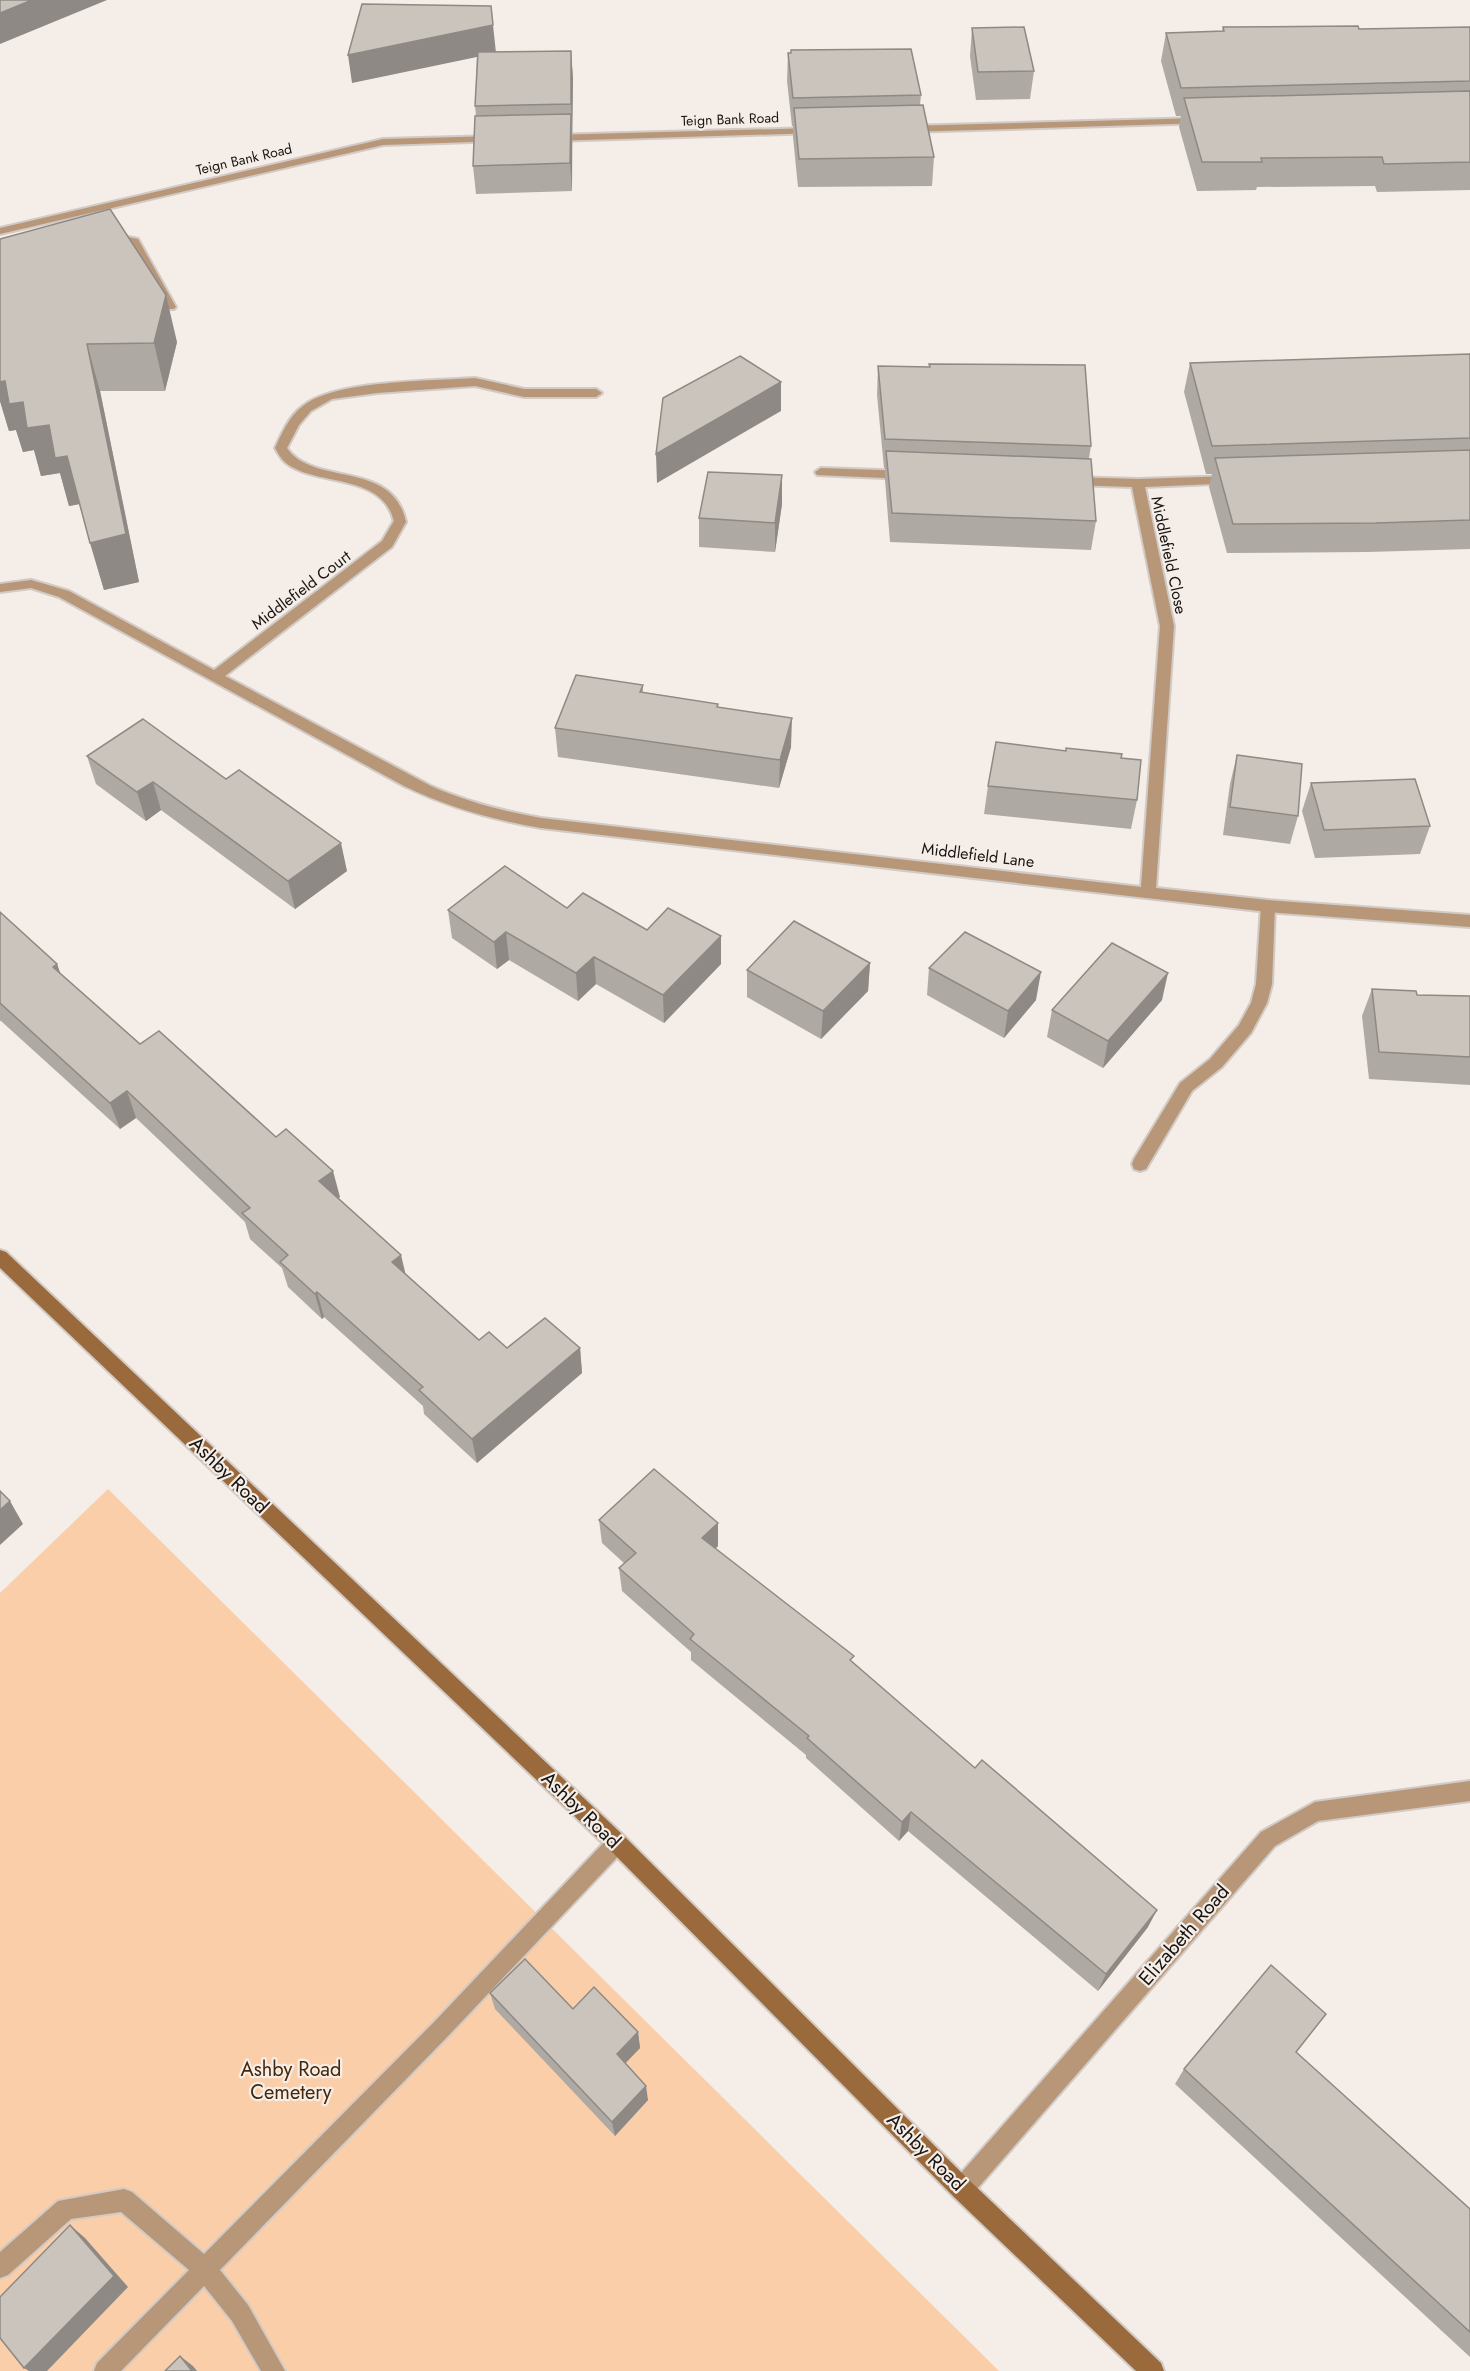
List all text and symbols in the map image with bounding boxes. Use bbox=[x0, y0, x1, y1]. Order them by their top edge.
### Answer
street label: Teign Bank Road bbox=[681, 107, 779, 131]
street label: Teign Bank Road bbox=[194, 138, 294, 180]
street label: Middlefield Close bbox=[1145, 494, 1193, 616]
street label: Middlefield Court bbox=[246, 545, 356, 635]
street label: Middlefield Lane bbox=[920, 837, 1036, 873]
street label: Ashby Road bbox=[183, 1430, 275, 1520]
street label: Ashby Road bbox=[535, 1765, 627, 1855]
street label: Elizabeth Road bbox=[1132, 1878, 1236, 1992]
park label: Ashby Road Cemetery bbox=[241, 2055, 341, 2107]
street label: Ashby Road bbox=[880, 2106, 972, 2198]

